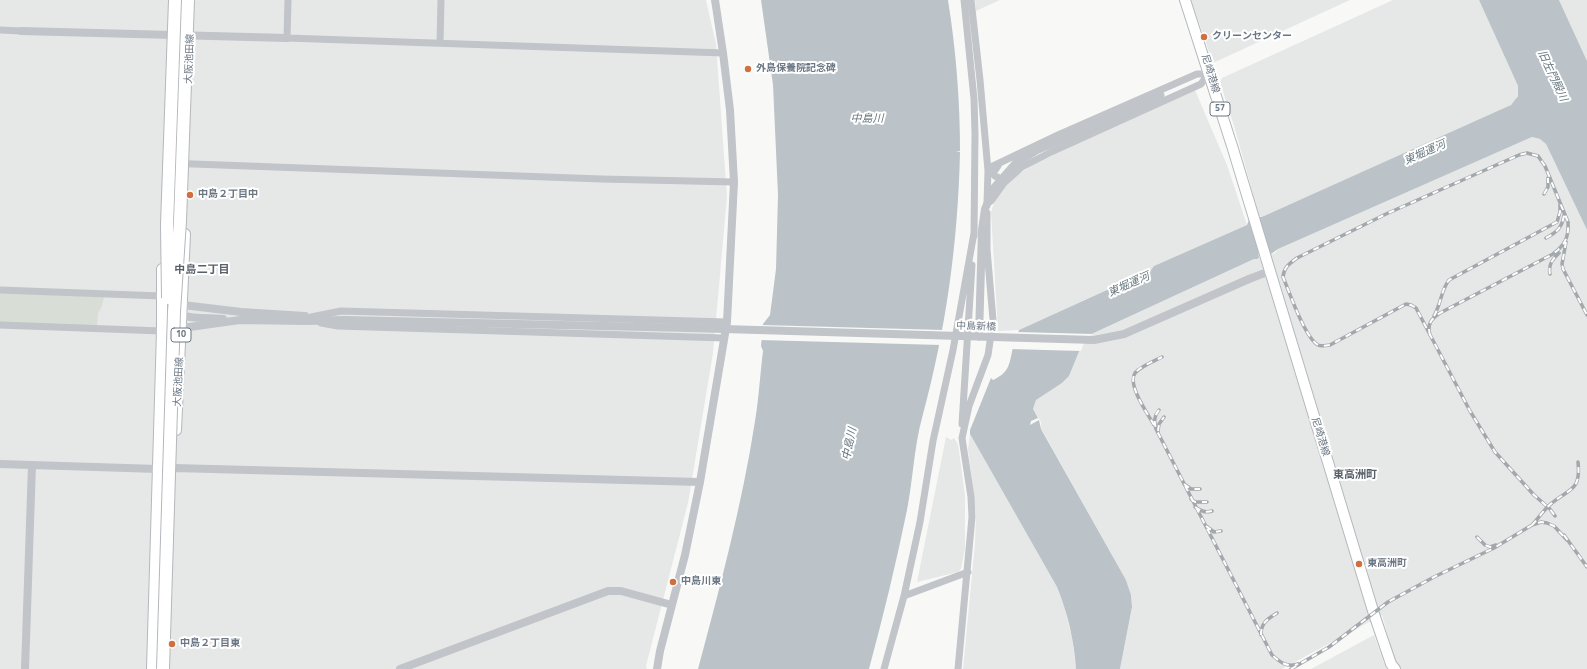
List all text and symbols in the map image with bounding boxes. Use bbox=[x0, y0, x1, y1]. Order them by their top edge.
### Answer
place label: クリーンセンター bbox=[1212, 31, 1292, 43]
marker: クリーンセンター bbox=[1199, 32, 1209, 42]
street label: 大阪池田線 bbox=[183, 34, 197, 84]
water label: 旧左門殿川 bbox=[1534, 48, 1570, 104]
street label: 尼崎港線 bbox=[1198, 53, 1222, 95]
place label: 外島保養院記念碑 bbox=[756, 63, 836, 75]
marker: 外島保養院記念碑 bbox=[743, 64, 753, 74]
road number: 57 bbox=[1210, 102, 1230, 116]
water label: 中島川 bbox=[851, 112, 883, 126]
water label: 東堀運河 bbox=[1402, 138, 1448, 168]
place label: 中島２丁目中 bbox=[198, 189, 258, 201]
marker: 中島２丁目中 bbox=[185, 190, 195, 200]
district label: 中島二丁目 bbox=[175, 263, 229, 277]
water label: 東堀運河 bbox=[1106, 270, 1152, 300]
street label: 中島新橋 bbox=[956, 320, 996, 334]
road number: 10 bbox=[171, 328, 191, 342]
street label: 大阪池田線 bbox=[172, 357, 186, 407]
street label: 尼崎港線 bbox=[1308, 416, 1332, 458]
water label: 中島川 bbox=[840, 426, 860, 462]
district label: 東高洲町 bbox=[1333, 468, 1377, 482]
place label: 東高洲町 bbox=[1367, 558, 1407, 570]
marker: 東高洲町 bbox=[1354, 559, 1364, 569]
place label: 中島川東 bbox=[681, 576, 721, 588]
marker: 中島川東 bbox=[668, 577, 678, 587]
place label: 中島２丁目東 bbox=[180, 638, 240, 650]
marker: 中島２丁目東 bbox=[167, 639, 177, 649]

